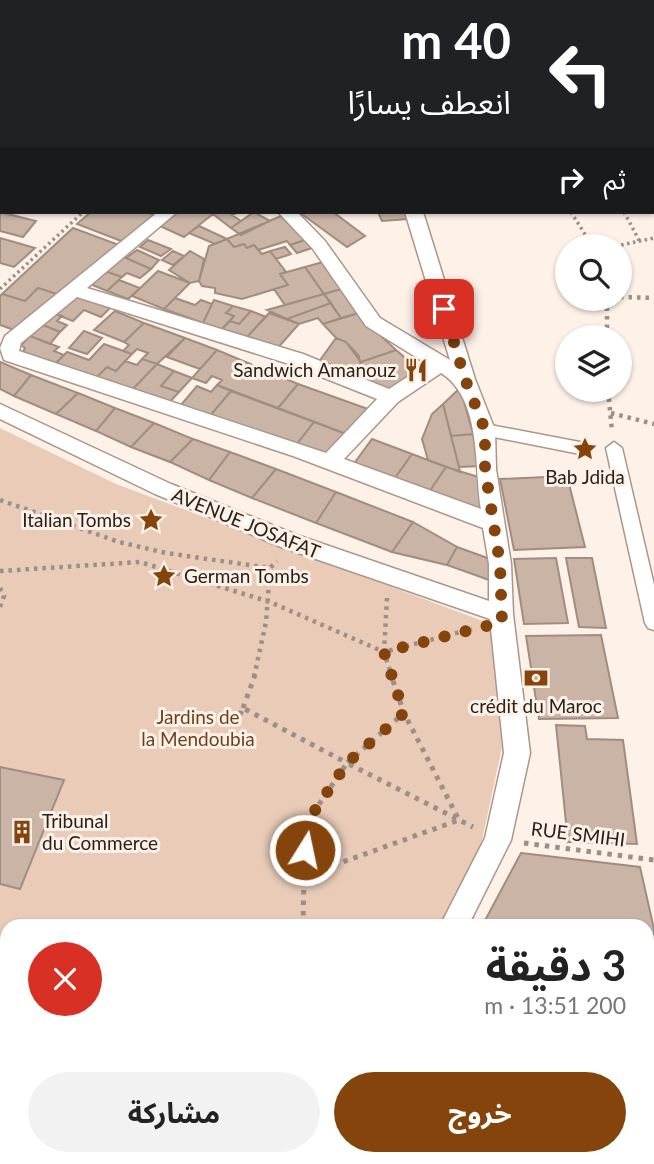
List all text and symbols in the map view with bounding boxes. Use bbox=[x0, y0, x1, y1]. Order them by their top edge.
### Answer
text: 40 m bbox=[401, 11, 511, 69]
icon: left bbox=[535, 28, 626, 119]
text: انعطف يسارًا bbox=[347, 82, 511, 121]
icon: right bbox=[552, 161, 590, 199]
text: ثم bbox=[604, 163, 626, 195]
map controls bbox=[555, 234, 632, 402]
button: search bbox=[555, 234, 632, 311]
pin bbox=[414, 279, 474, 339]
icon: arrive bbox=[425, 290, 463, 328]
button: layers bbox=[555, 325, 632, 402]
restaurant icon: Sandwich Amanouz bbox=[402, 356, 430, 384]
place label: Sandwich Amanouz bbox=[233, 358, 396, 381]
place icon: Bab Jdida bbox=[571, 435, 599, 463]
place label: Bab Jdida bbox=[545, 465, 625, 488]
street label: AVENUE JOSAFAT bbox=[169, 482, 324, 563]
place icon: Italian Tombs bbox=[137, 506, 165, 534]
place label: Italian Tombs bbox=[22, 508, 131, 531]
place icon: German Tombs bbox=[150, 562, 178, 590]
place label: German Tombs bbox=[184, 564, 309, 587]
bank icon: crédit du Maroc bbox=[522, 664, 550, 692]
place label: crédit du Maroc bbox=[470, 694, 602, 717]
park label: Jardins de la Mendoubia bbox=[141, 705, 255, 750]
place label: Tribunal du Commerce bbox=[42, 809, 158, 854]
position arrow bbox=[268, 813, 342, 887]
street label: RUE SMIHI bbox=[530, 816, 626, 851]
building icon: Tribunal du Commerce bbox=[8, 818, 36, 846]
text: 3 دقيقة bbox=[486, 940, 626, 990]
button: close bbox=[28, 942, 102, 1016]
text: 200 m · 13:51 bbox=[484, 991, 626, 1019]
button: مشاركة bbox=[28, 1072, 320, 1152]
button: خروج bbox=[334, 1072, 626, 1152]

